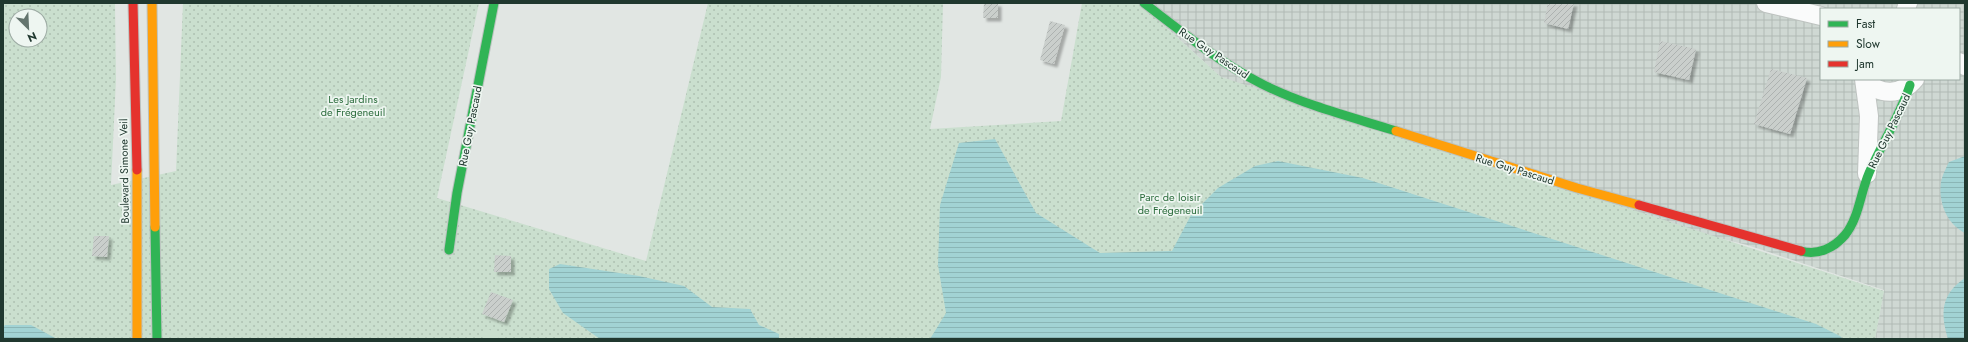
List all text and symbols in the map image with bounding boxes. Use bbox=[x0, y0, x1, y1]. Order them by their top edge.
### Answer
north arrow bbox=[8, 8, 48, 48]
legend bbox=[1820, 8, 1960, 80]
text: Fast bbox=[1856, 15, 1875, 33]
street label: Rue Guy Pascaud bbox=[1176, 24, 1252, 82]
text: N bbox=[25, 28, 39, 46]
text: Slow bbox=[1856, 35, 1881, 53]
text: Jam bbox=[1854, 55, 1874, 73]
street label: Rue Guy Pascaud bbox=[454, 85, 486, 167]
park label: Les Jardins de Frégeneuil bbox=[321, 91, 385, 120]
street label: Rue Guy Pascaud bbox=[1864, 91, 1914, 171]
street label: Boulevard Simone Veil bbox=[115, 118, 133, 224]
street label: Rue Guy Pascaud bbox=[1474, 149, 1556, 189]
park label: Parc de loisir de Frégeneuil bbox=[1138, 189, 1202, 218]

